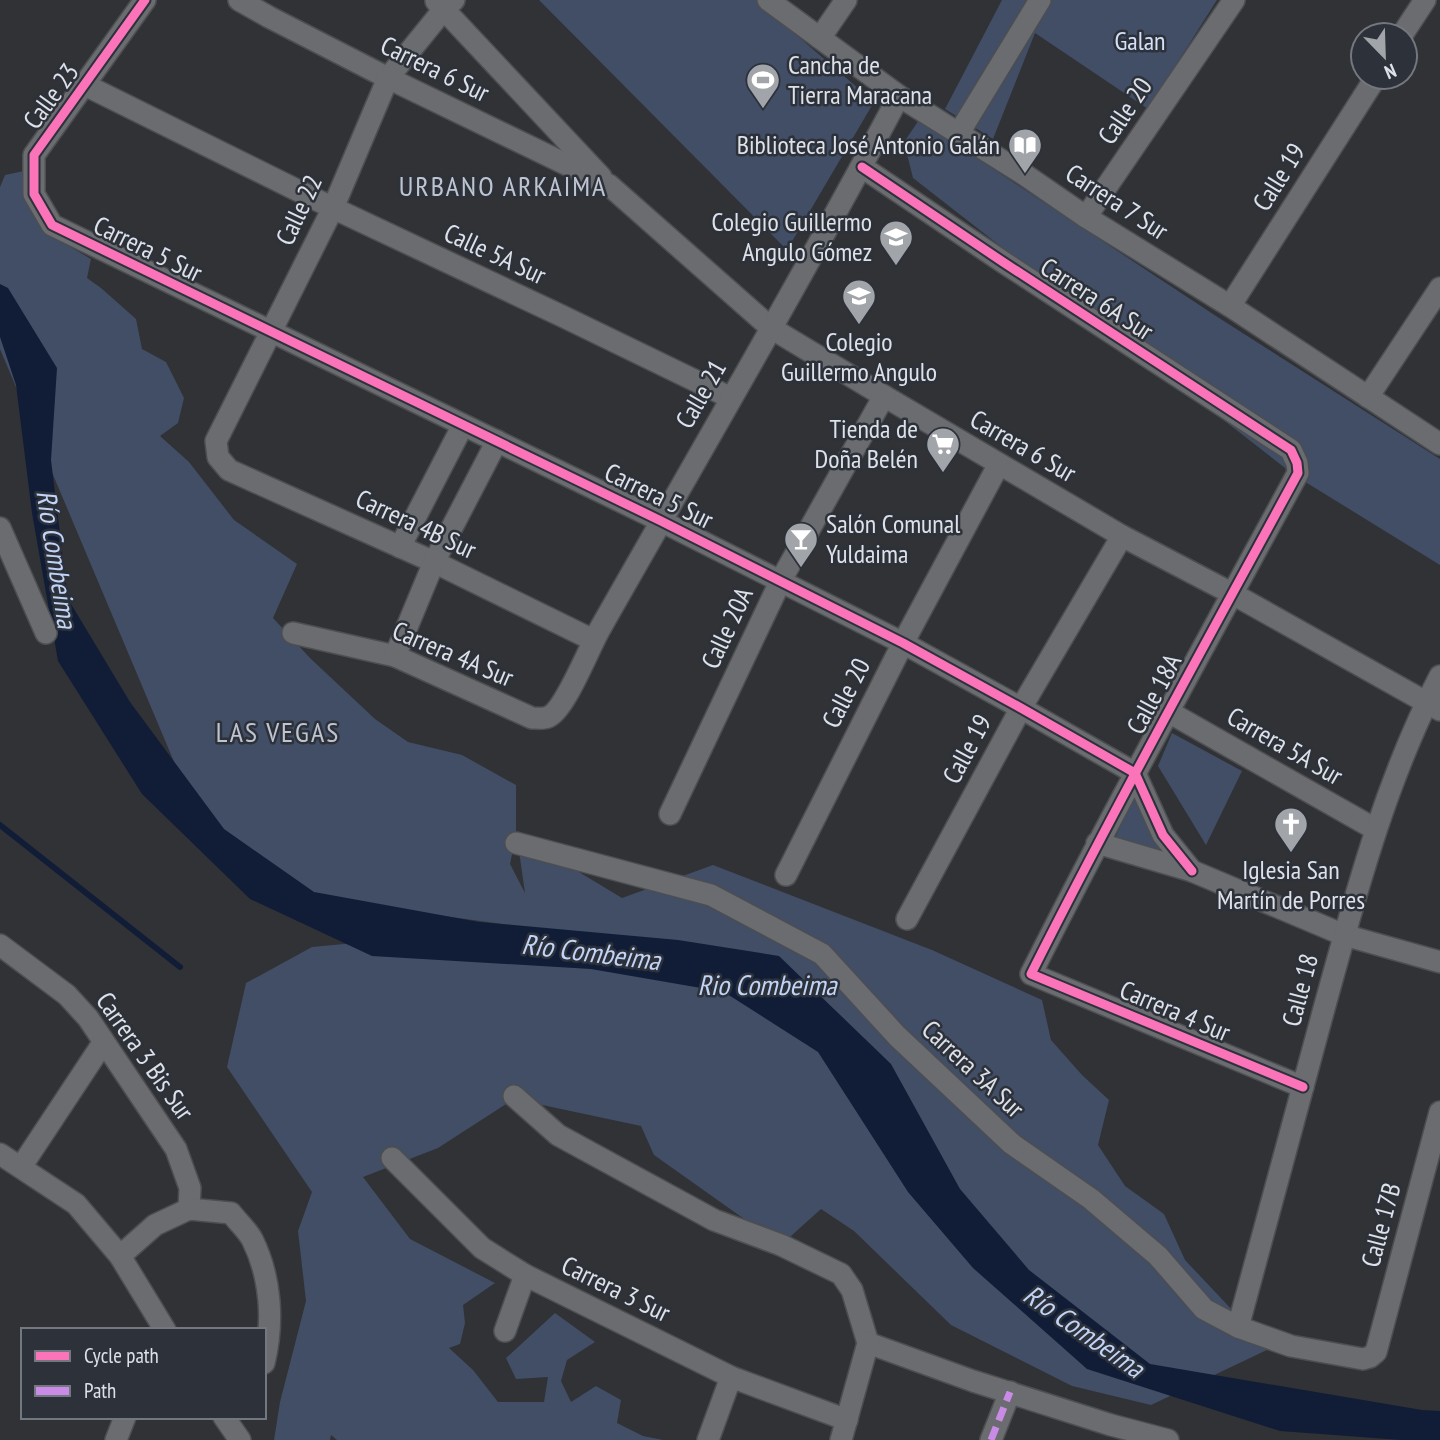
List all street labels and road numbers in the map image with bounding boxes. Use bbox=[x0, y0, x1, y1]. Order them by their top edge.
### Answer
street label: Carrera 6 Sur bbox=[376, 28, 495, 109]
street label: Calle 23 bbox=[16, 56, 86, 135]
street label: Calle 20 bbox=[1090, 71, 1159, 151]
street label: Calle 19 bbox=[1245, 137, 1312, 217]
street label: Carrera 7 Sur bbox=[1060, 156, 1175, 247]
street label: Calle 22 bbox=[268, 169, 329, 250]
street label: Carrera 5 Sur bbox=[89, 208, 208, 289]
street label: Calle 5A Sur bbox=[439, 216, 551, 291]
street label: Carrera 6A Sur bbox=[1035, 250, 1160, 347]
street label: Calle 21 bbox=[668, 354, 733, 434]
street label: Carrera 6 Sur bbox=[964, 402, 1082, 489]
street label: Carrera 5 Sur bbox=[600, 455, 719, 536]
street label: Carrera 4B Sur bbox=[351, 481, 482, 566]
street label: Calle 20A bbox=[693, 581, 760, 674]
street label: Carrera 4A Sur bbox=[388, 613, 519, 694]
street label: Calle 18A bbox=[1119, 647, 1189, 739]
street label: Calle 20 bbox=[814, 652, 877, 733]
street label: Carrera 5A Sur bbox=[1221, 699, 1349, 792]
street label: Calle 19 bbox=[935, 708, 998, 789]
street label: Calle 18 bbox=[1274, 950, 1325, 1030]
street label: Carrera 4 Sur bbox=[1115, 973, 1235, 1049]
street label: Carrera 3 Bis Sur bbox=[89, 985, 202, 1126]
street label: Carrera 3A Sur bbox=[915, 1013, 1031, 1124]
street label: Calle 17B bbox=[1353, 1179, 1408, 1271]
street label: Carrera 3 Sur bbox=[557, 1248, 676, 1329]

